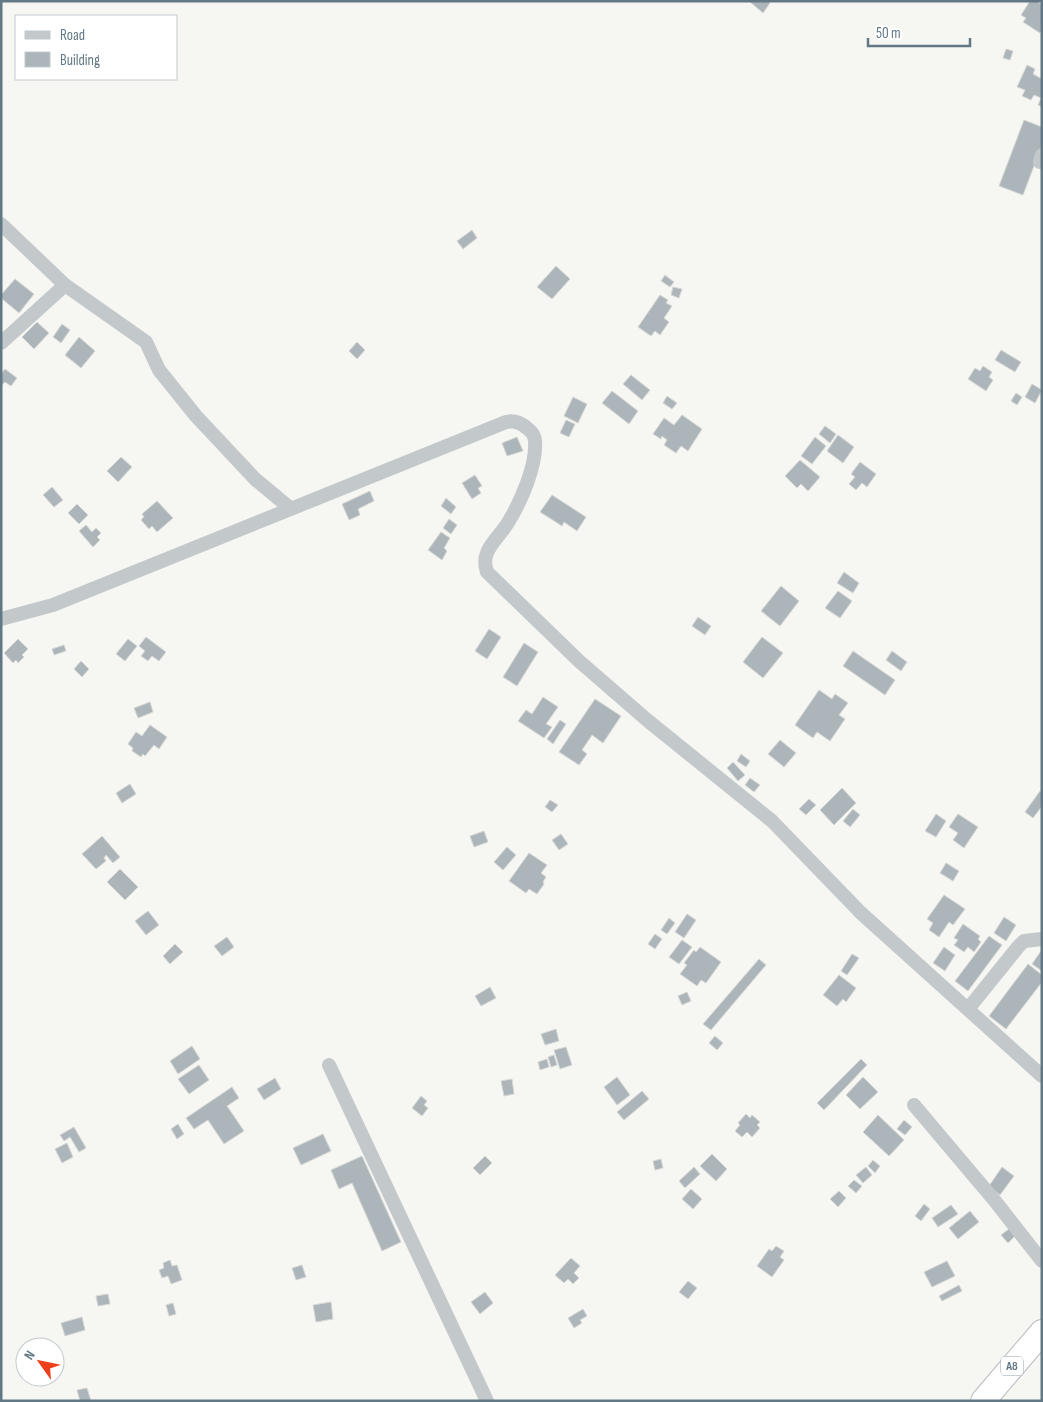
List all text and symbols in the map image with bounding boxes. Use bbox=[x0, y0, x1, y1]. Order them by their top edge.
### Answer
legend bbox=[15, 15, 178, 80]
scale bar bbox=[868, 15, 970, 47]
text: 50 m bbox=[876, 24, 901, 43]
text: Road bbox=[60, 26, 85, 45]
text: Building bbox=[60, 51, 100, 70]
north arrow bbox=[15, 1337, 65, 1387]
text: N bbox=[20, 1347, 39, 1363]
road number: A8 bbox=[1001, 1356, 1023, 1375]

